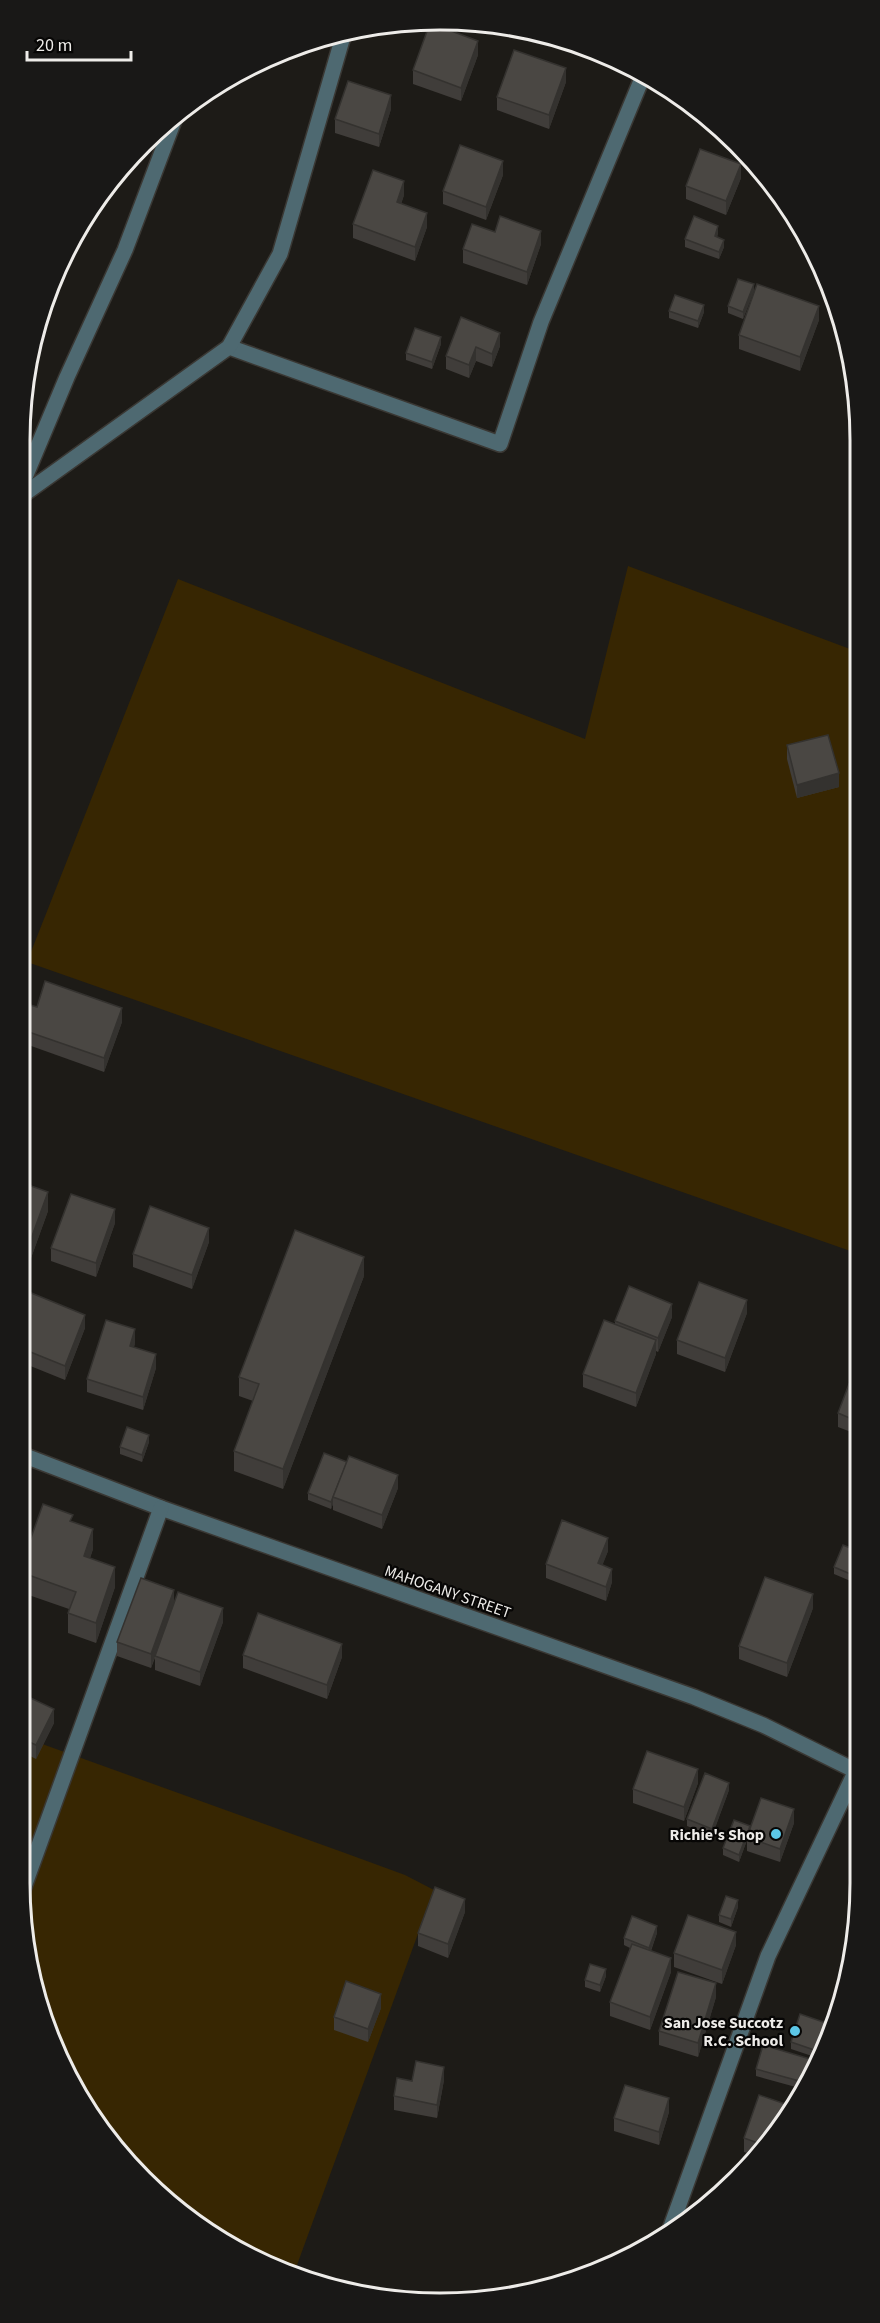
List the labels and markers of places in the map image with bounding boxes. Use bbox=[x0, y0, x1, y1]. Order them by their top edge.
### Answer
place label: Richie's Shop bbox=[670, 1824, 764, 1846]
marker: Richie's Shop bbox=[769, 1827, 783, 1841]
place label: San Jose Succotz R.C. School bbox=[664, 2012, 783, 2052]
marker: San Jose Succotz R.C. School bbox=[788, 2024, 802, 2038]

